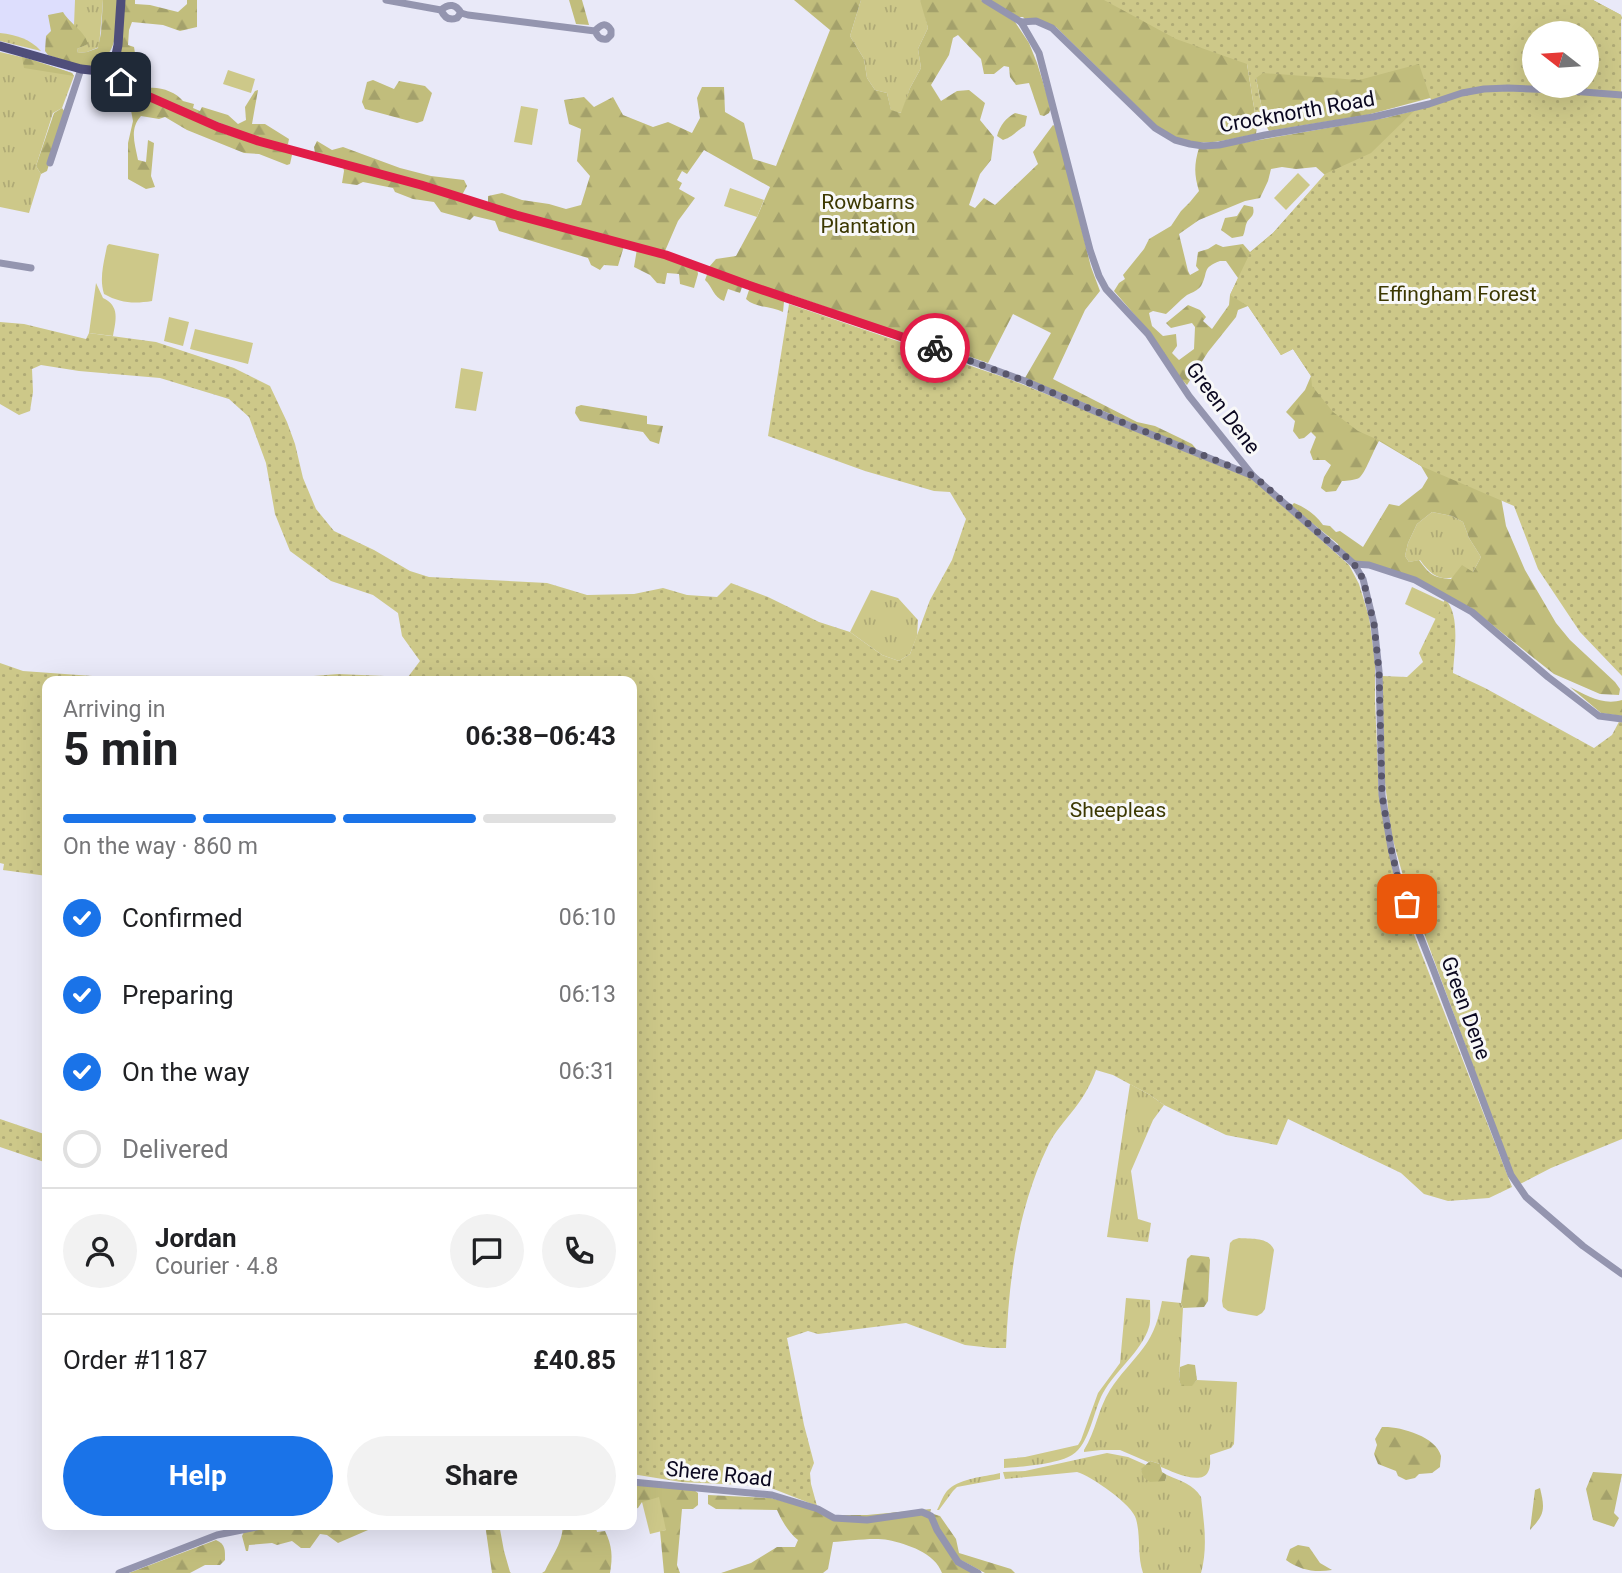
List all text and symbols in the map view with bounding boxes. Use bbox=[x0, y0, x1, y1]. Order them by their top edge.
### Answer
north arrow bbox=[1522, 21, 1600, 98]
map controls bbox=[1522, 21, 1599, 98]
pin bbox=[91, 52, 151, 112]
icon: home bbox=[102, 63, 140, 101]
street label: Crocknorth Road bbox=[1217, 87, 1377, 137]
park label: Rowbarns Plantation bbox=[820, 190, 916, 238]
park label: Effingham Forest bbox=[1378, 282, 1537, 306]
courier bbox=[900, 313, 970, 383]
icon: bike bbox=[916, 329, 954, 367]
street label: Green Dene bbox=[1181, 358, 1265, 458]
text: Arriving in bbox=[63, 696, 166, 723]
text: 06:38–06:43 bbox=[466, 721, 616, 751]
text: 5 min bbox=[63, 722, 179, 776]
park label: Sheepleas bbox=[1070, 798, 1166, 822]
text: On the way · 860 m bbox=[63, 833, 258, 860]
pin bbox=[1377, 874, 1437, 934]
icon: bag bbox=[1388, 885, 1426, 923]
icon: check bbox=[63, 899, 101, 937]
text: Confirmed bbox=[122, 903, 243, 933]
text: 06:10 bbox=[559, 904, 616, 931]
street label: Green Dene bbox=[1436, 953, 1496, 1063]
icon: check bbox=[63, 976, 101, 1014]
text: Preparing bbox=[122, 980, 234, 1010]
text: 06:13 bbox=[559, 981, 616, 1008]
icon: check bbox=[63, 1053, 101, 1091]
text: On the way bbox=[122, 1057, 250, 1087]
text: 06:31 bbox=[559, 1058, 616, 1085]
text: Delivered bbox=[122, 1134, 229, 1164]
button: person bbox=[63, 1214, 137, 1288]
button: chat bbox=[450, 1214, 524, 1288]
button: phone bbox=[542, 1214, 616, 1288]
text: Jordan bbox=[155, 1223, 237, 1253]
text: Courier · 4.8 bbox=[155, 1253, 278, 1280]
text: Order #1187 bbox=[63, 1345, 208, 1375]
text: £40.85 bbox=[533, 1345, 616, 1375]
button: Help bbox=[63, 1436, 333, 1516]
button: Share bbox=[347, 1436, 616, 1516]
street label: Shere Road bbox=[665, 1456, 773, 1492]

